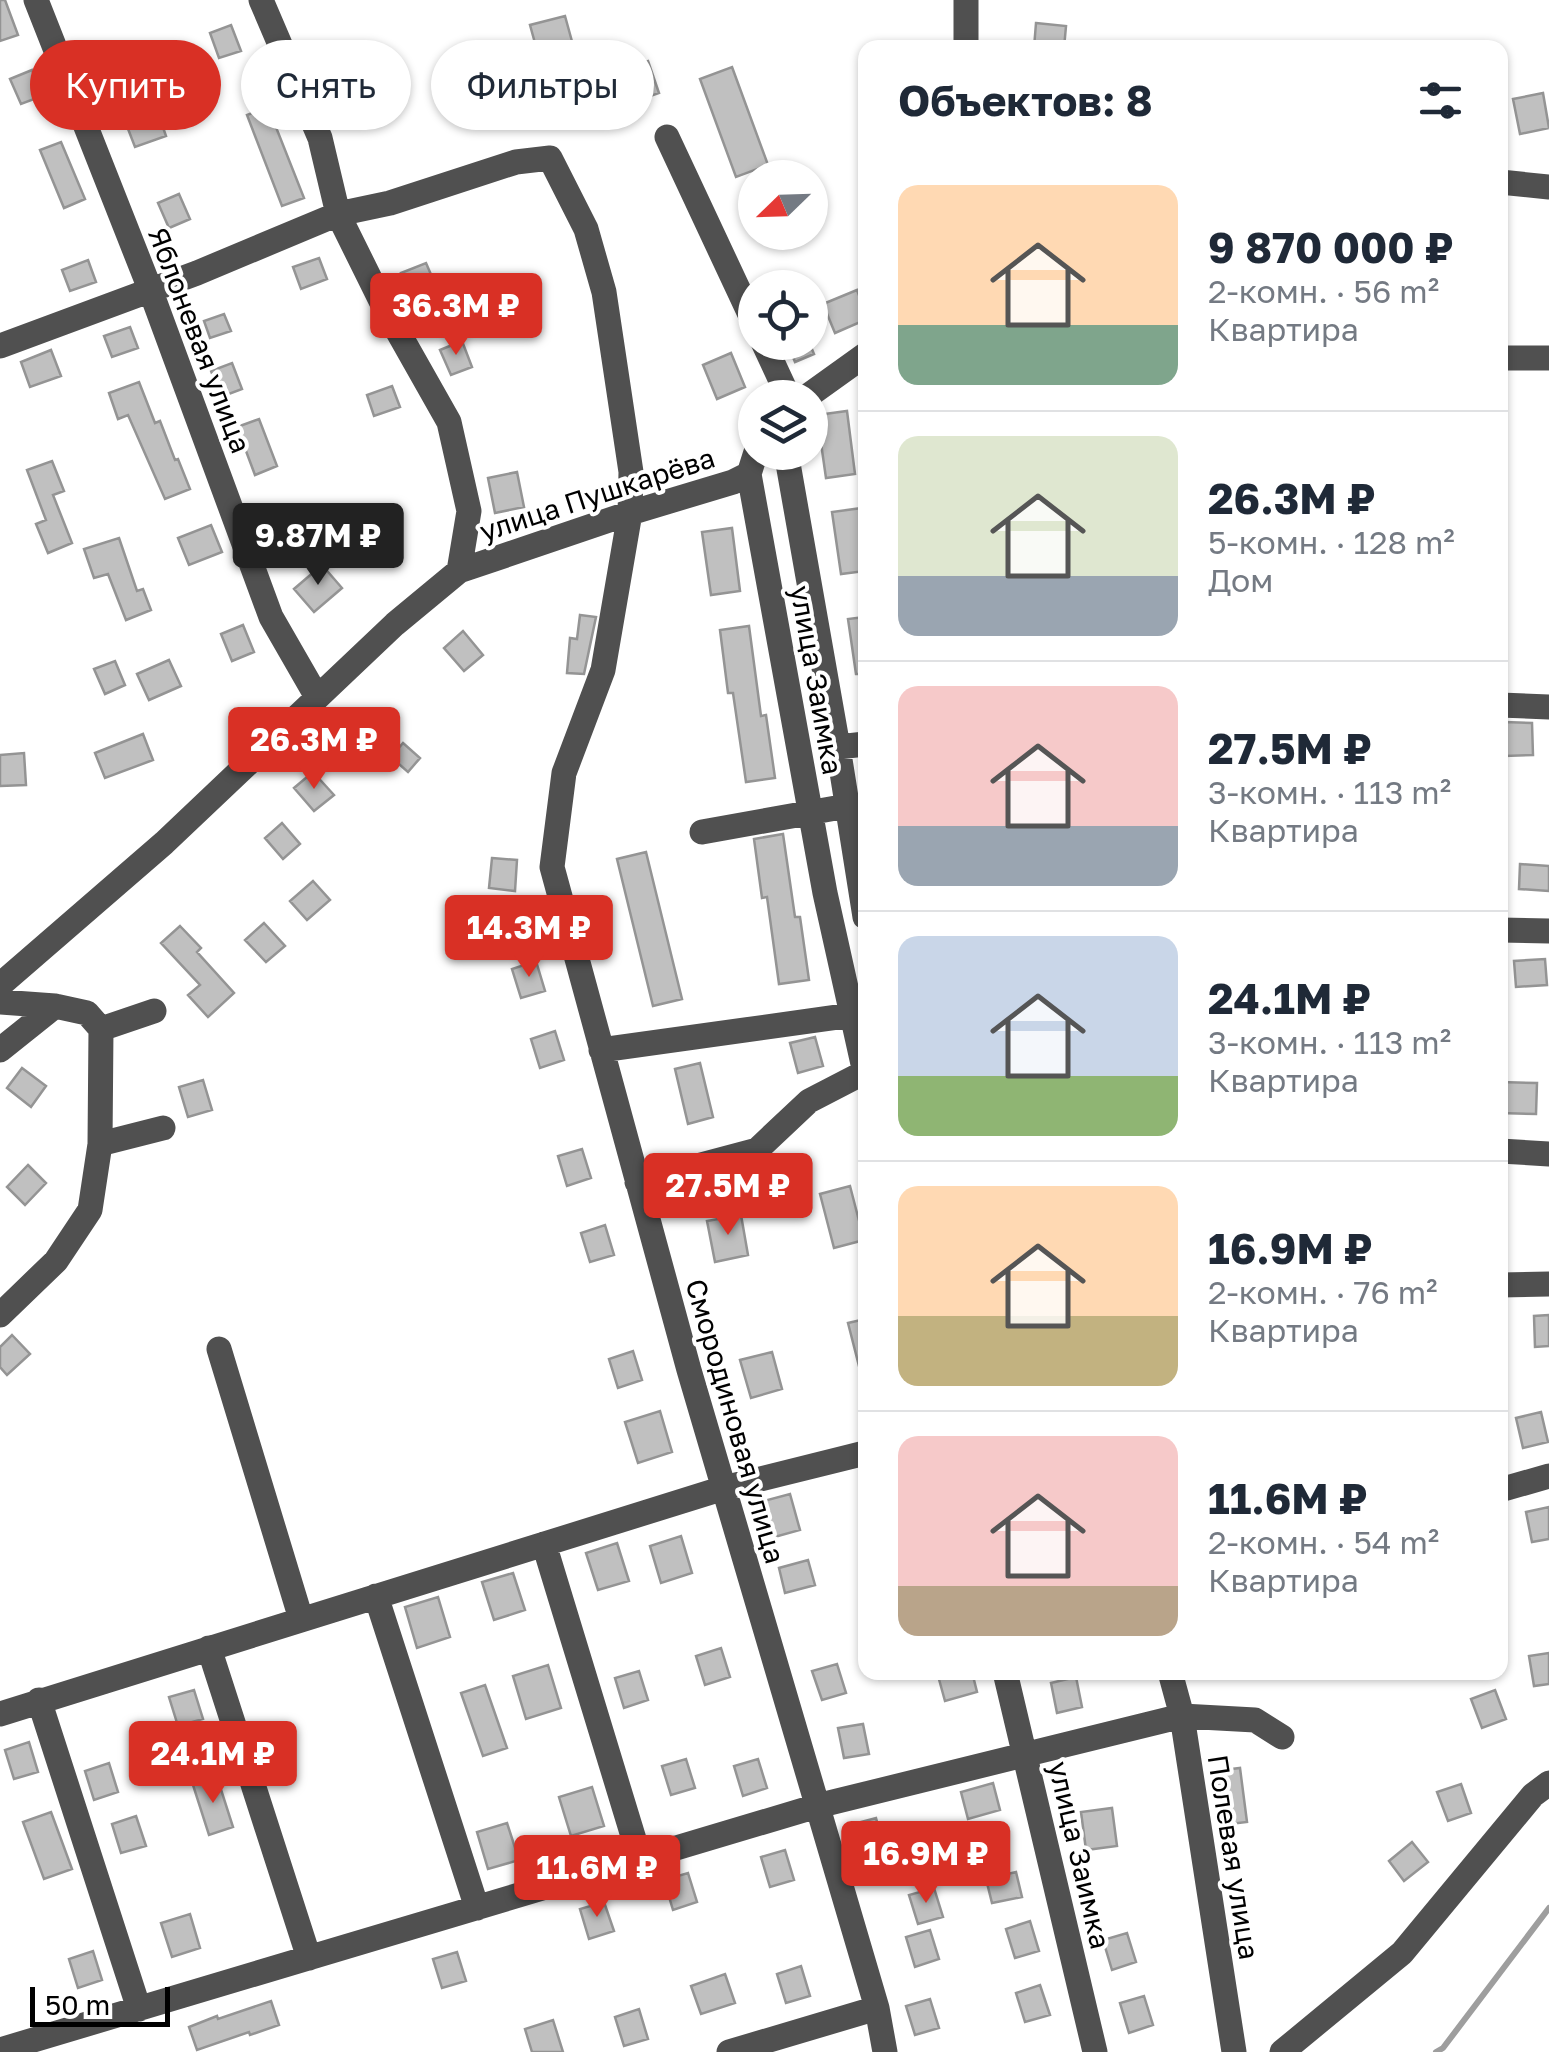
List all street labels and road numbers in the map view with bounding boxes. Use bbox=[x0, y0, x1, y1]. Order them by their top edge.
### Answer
street label: Яблоневая улица bbox=[142, 223, 258, 457]
street label: улица Пушкарёва bbox=[475, 440, 719, 548]
street label: улица Заимка bbox=[784, 583, 850, 777]
street label: Смородиновая улица bbox=[680, 1275, 792, 1567]
street label: Полевая улица bbox=[1202, 1752, 1266, 1962]
street label: улица Заимка bbox=[1042, 1758, 1118, 1952]

